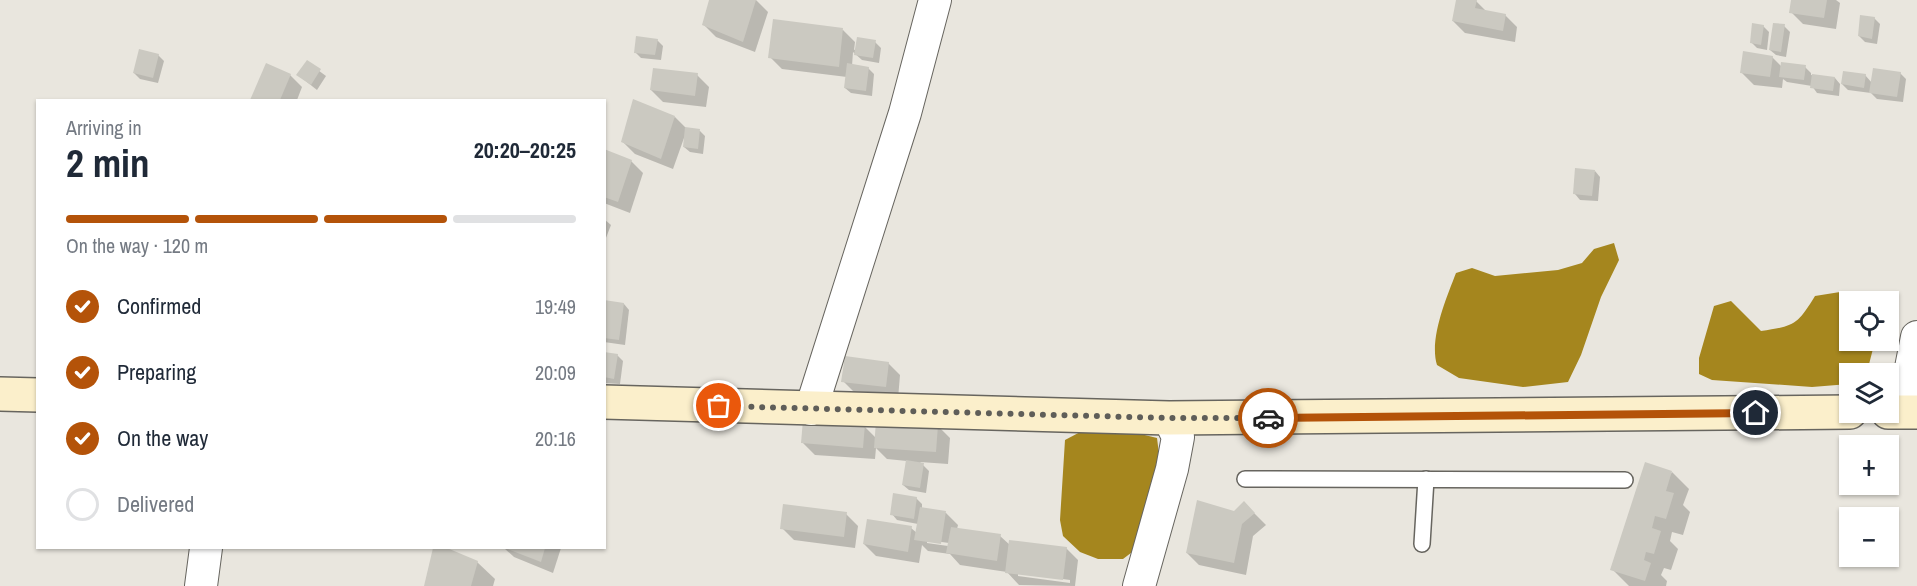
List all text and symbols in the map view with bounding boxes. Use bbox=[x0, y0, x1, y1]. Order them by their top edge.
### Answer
text: Arriving in bbox=[66, 114, 142, 141]
text: 20:20–20:25 bbox=[474, 135, 576, 165]
text: 2 min bbox=[66, 137, 150, 189]
text: On the way · 120 m bbox=[66, 232, 208, 259]
icon: check bbox=[66, 290, 99, 323]
text: Confirmed bbox=[117, 291, 201, 321]
map controls bbox=[1839, 291, 1899, 567]
button: locate bbox=[1839, 291, 1899, 351]
text: 19:49 bbox=[535, 293, 576, 320]
icon: check bbox=[66, 356, 99, 389]
text: Preparing bbox=[117, 357, 196, 387]
text: 20:09 bbox=[535, 359, 576, 386]
button: layers bbox=[1839, 363, 1899, 423]
pin bbox=[693, 380, 744, 431]
pin bbox=[1730, 387, 1781, 438]
courier bbox=[1238, 388, 1298, 448]
icon: bag bbox=[702, 389, 735, 422]
icon: home bbox=[1739, 396, 1772, 429]
icon: car bbox=[1252, 402, 1285, 435]
icon: check bbox=[66, 422, 99, 455]
text: On the way bbox=[117, 423, 208, 453]
text: 20:16 bbox=[535, 425, 576, 452]
button: + bbox=[1839, 435, 1899, 495]
text: Delivered bbox=[117, 489, 194, 519]
button: − bbox=[1839, 507, 1899, 567]

